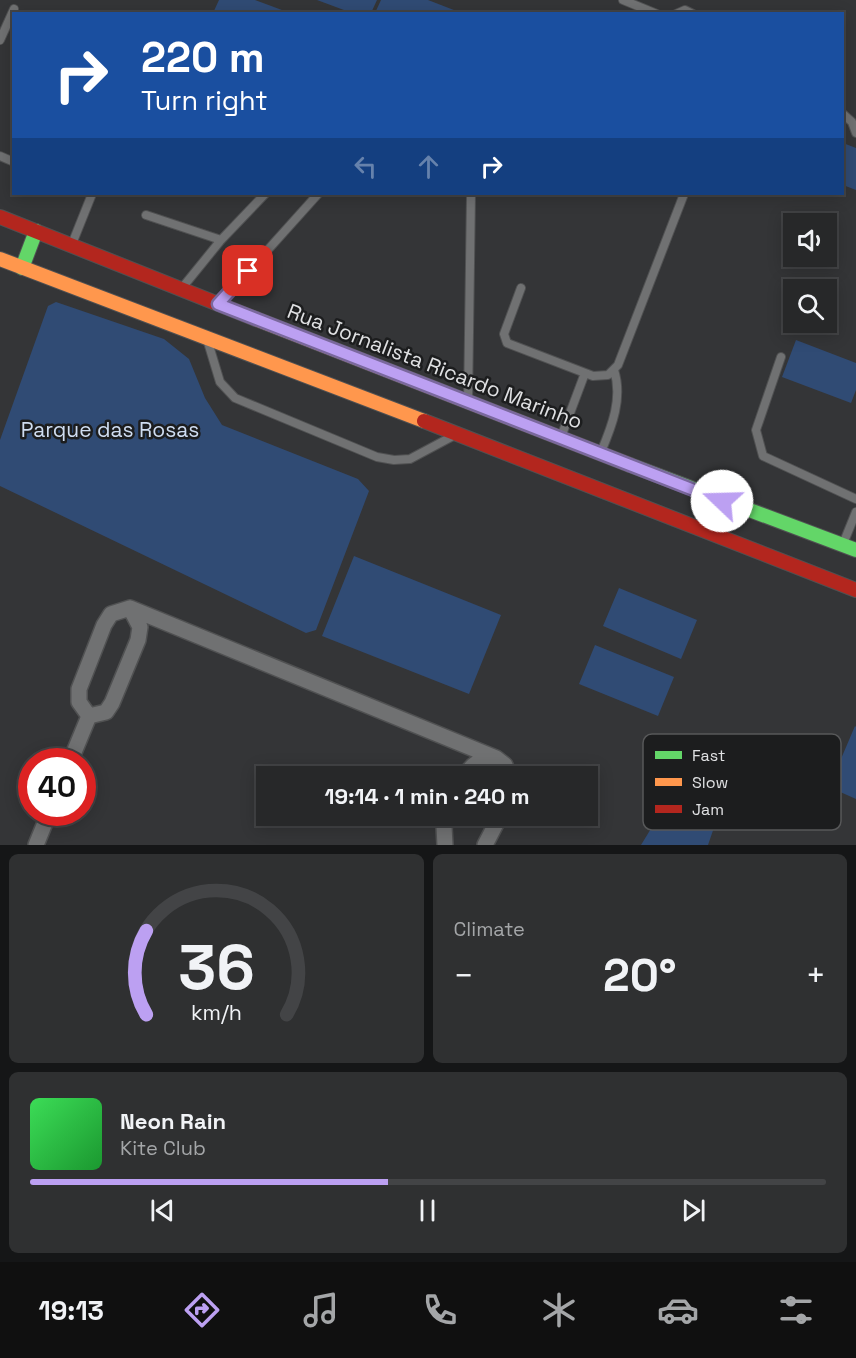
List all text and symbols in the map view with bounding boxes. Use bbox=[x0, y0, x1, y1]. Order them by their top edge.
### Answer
text: 220 m bbox=[141, 31, 265, 84]
icon: right bbox=[42, 36, 120, 114]
text: Turn right bbox=[141, 83, 268, 118]
icon: left bbox=[349, 150, 382, 183]
icon: ahead bbox=[412, 150, 445, 183]
icon: right bbox=[475, 150, 508, 183]
map controls bbox=[783, 213, 837, 333]
button: sound bbox=[783, 213, 837, 267]
pin bbox=[222, 245, 273, 296]
icon: arrive bbox=[231, 254, 264, 287]
button: search bbox=[783, 279, 837, 333]
street label: Rua Jornalista Ricardo Marinho bbox=[284, 297, 586, 435]
park label: Parque das Rosas bbox=[21, 416, 199, 443]
position arrow bbox=[690, 469, 754, 533]
legend bbox=[643, 734, 841, 830]
text: Fast bbox=[692, 745, 725, 766]
speed limit sign: 40 bbox=[18, 748, 96, 826]
text: Slow bbox=[692, 772, 728, 793]
text: 19:14 · 1 min · 240 m bbox=[324, 782, 530, 810]
text: Jam bbox=[692, 799, 724, 820]
text: Climate bbox=[454, 916, 525, 942]
text: 36 bbox=[178, 928, 254, 1007]
text: 20° bbox=[603, 947, 677, 1004]
text: − bbox=[454, 955, 474, 997]
text: + bbox=[806, 955, 826, 997]
text: km/h bbox=[191, 1000, 242, 1027]
text: Neon Rain bbox=[120, 1107, 226, 1135]
text: Kite Club bbox=[120, 1135, 206, 1161]
icon: previous bbox=[146, 1194, 179, 1227]
icon: pause bbox=[411, 1194, 444, 1227]
icon: next bbox=[677, 1194, 710, 1227]
icon: directions bbox=[181, 1289, 223, 1331]
icon: music bbox=[300, 1289, 342, 1331]
icon: phone bbox=[419, 1289, 461, 1331]
icon: climate bbox=[538, 1289, 580, 1331]
icon: car bbox=[657, 1289, 699, 1331]
icon: filters bbox=[775, 1289, 817, 1331]
text: 19:13 bbox=[38, 1293, 104, 1328]

